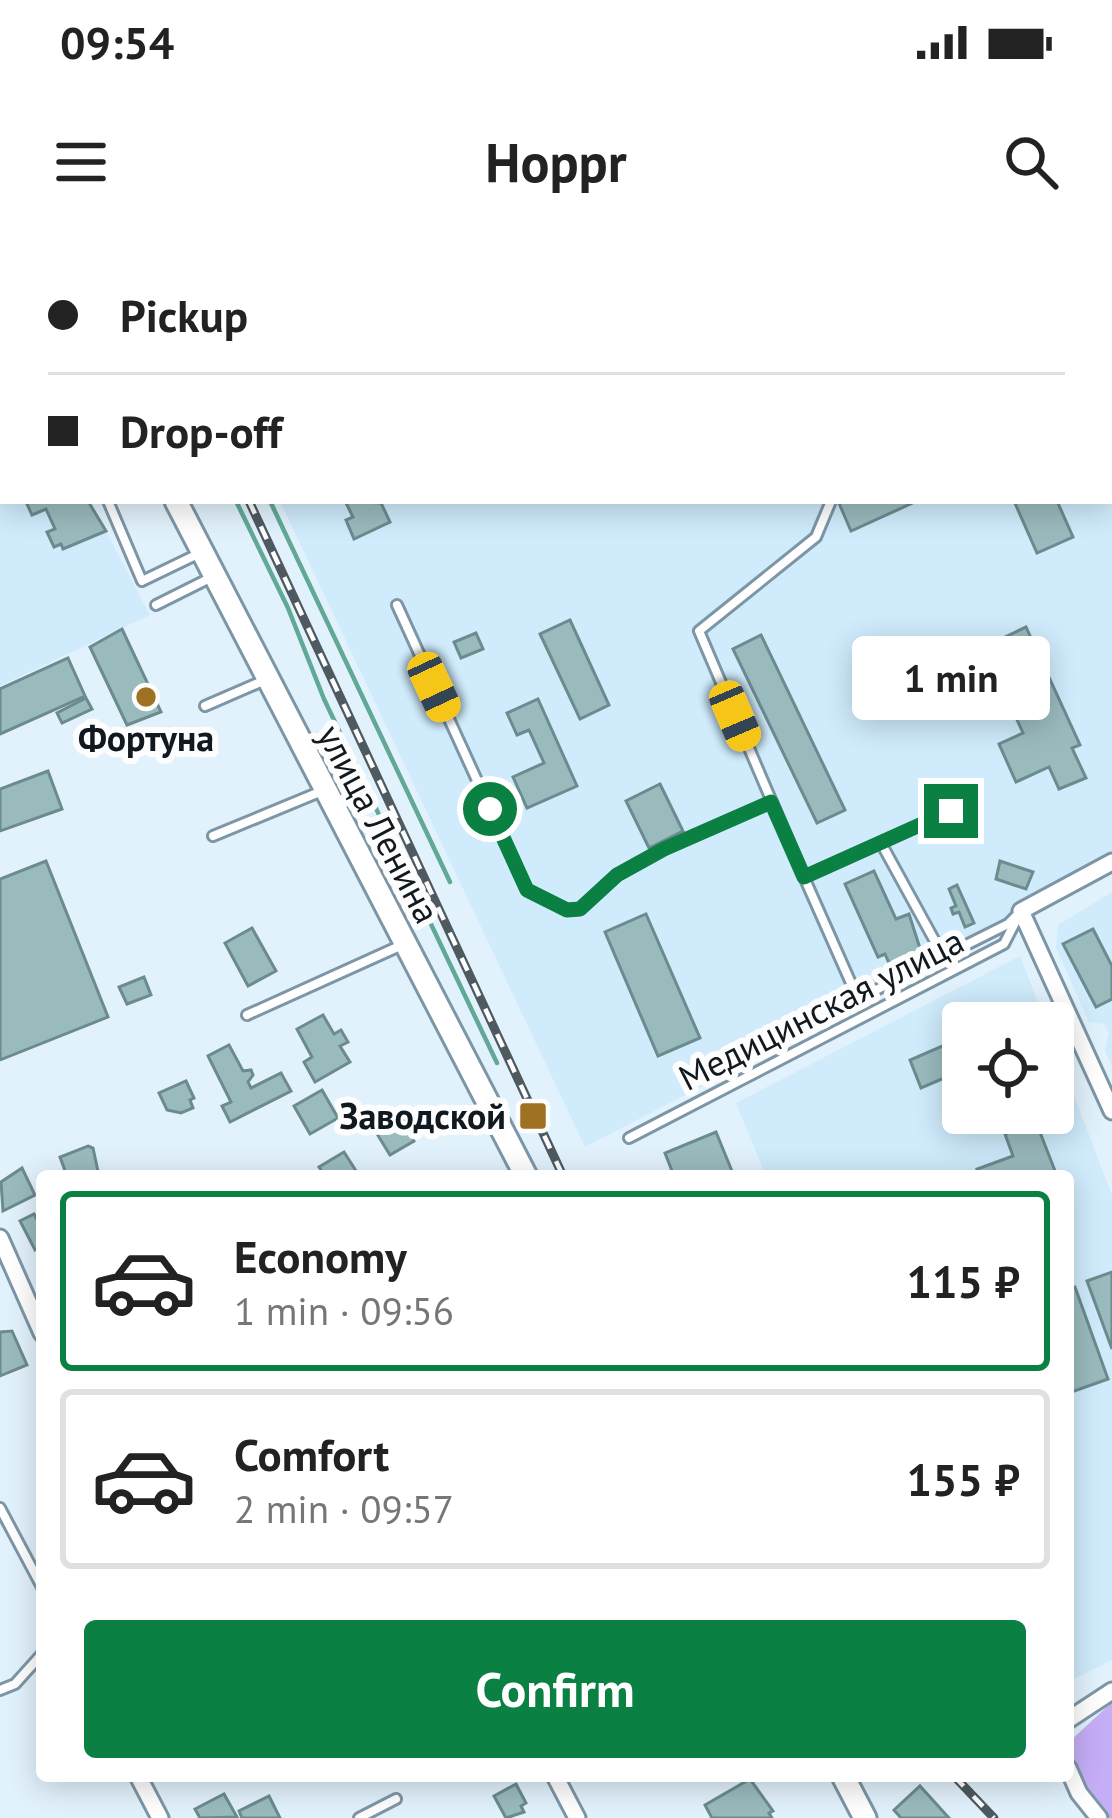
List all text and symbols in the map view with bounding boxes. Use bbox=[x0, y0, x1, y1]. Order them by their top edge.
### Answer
text: 09:54 bbox=[60, 13, 174, 71]
text: Hoppr bbox=[485, 127, 627, 197]
icon: menu bbox=[48, 129, 114, 195]
icon: search bbox=[998, 129, 1064, 195]
text: Pickup bbox=[120, 286, 248, 344]
text: Drop-off bbox=[120, 402, 282, 460]
callout: 1 min bbox=[852, 637, 1050, 721]
car bbox=[402, 647, 466, 727]
text: 1 min bbox=[903, 652, 999, 703]
car bbox=[704, 676, 766, 756]
marker: Фортуна bbox=[133, 684, 159, 710]
place label: Фортуна bbox=[78, 714, 214, 761]
street label: улица Ленина bbox=[308, 716, 451, 931]
route start bbox=[463, 782, 517, 836]
route end bbox=[924, 784, 978, 838]
street label: Медицинская улица bbox=[670, 916, 971, 1101]
map controls bbox=[942, 1002, 1074, 1134]
button: locate bbox=[942, 1002, 1074, 1134]
place label: Заводской bbox=[340, 1092, 506, 1139]
marker: Заводской bbox=[517, 1100, 549, 1132]
icon: car bbox=[90, 1227, 198, 1335]
text: Economy bbox=[234, 1227, 407, 1285]
text: 115 ₽ bbox=[907, 1252, 1020, 1310]
text: 1 min · 09:56 bbox=[234, 1285, 454, 1336]
icon: car bbox=[90, 1425, 198, 1533]
text: Comfort bbox=[234, 1425, 389, 1483]
text: 155 ₽ bbox=[907, 1450, 1020, 1508]
text: 2 min · 09:57 bbox=[234, 1483, 454, 1534]
button: Confirm bbox=[84, 1620, 1026, 1758]

